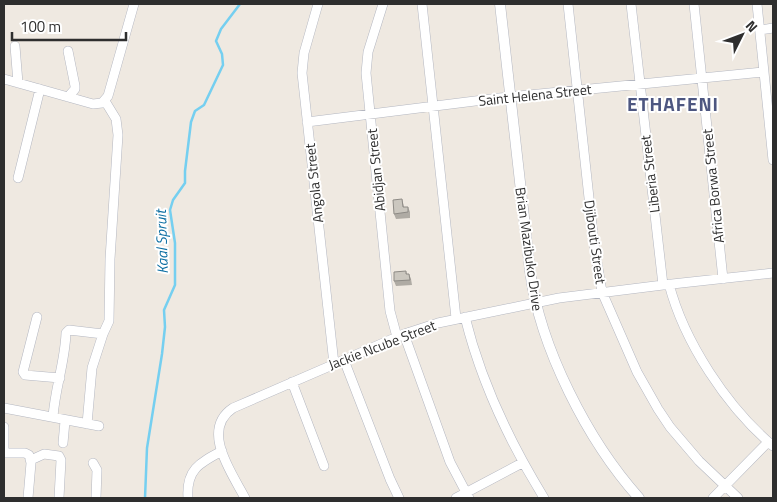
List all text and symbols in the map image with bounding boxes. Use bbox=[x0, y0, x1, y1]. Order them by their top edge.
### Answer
scale bar bbox=[12, 10, 126, 42]
north arrow bbox=[717, 10, 767, 60]
text: 100 m bbox=[20, 15, 61, 38]
text: N bbox=[741, 15, 763, 37]
street label: Saint Helena Street bbox=[477, 78, 593, 111]
district label: ETHAFENI bbox=[627, 89, 719, 118]
street label: Abidjan Street bbox=[361, 128, 390, 212]
street label: Africa Borwa Street bbox=[696, 128, 729, 244]
street label: Liberia Street bbox=[634, 134, 665, 214]
street label: Angola Street bbox=[299, 142, 328, 224]
street label: Brian Mazibuko Drive bbox=[510, 186, 549, 312]
street label: Djibouti Street bbox=[579, 199, 612, 285]
water label: Kaal Spruit bbox=[149, 207, 174, 274]
street label: Jackie Ncube Street bbox=[325, 314, 439, 375]

